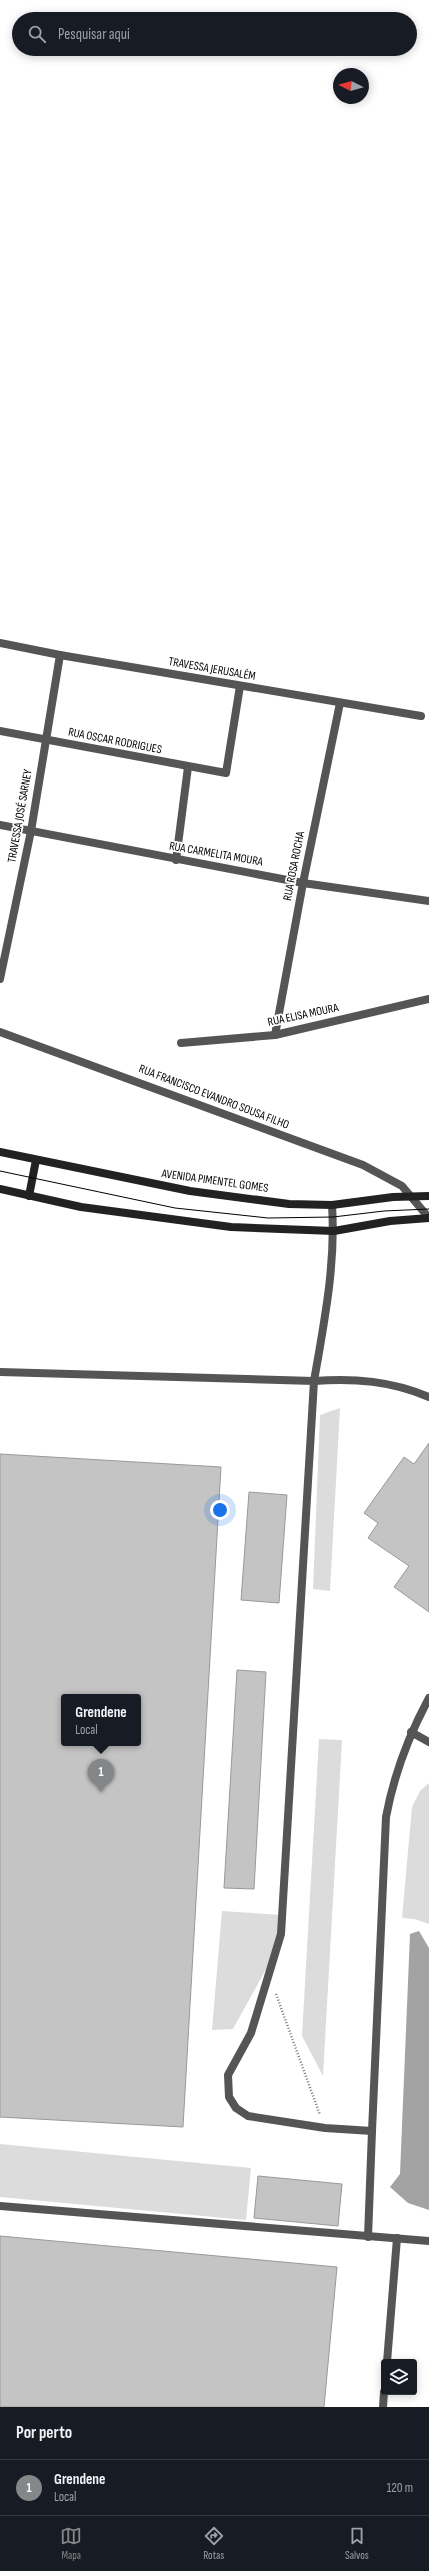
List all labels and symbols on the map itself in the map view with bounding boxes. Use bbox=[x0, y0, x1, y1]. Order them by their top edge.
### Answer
north arrow bbox=[333, 68, 369, 104]
street label: TRAVESSA JERUSALÉM bbox=[167, 654, 257, 684]
street label: RUA OSCAR RODRIGUES bbox=[67, 725, 163, 757]
street label: TRAVESSA JOSÉ SARNEY bbox=[4, 768, 36, 864]
street label: RUA ROSA ROCHA bbox=[280, 829, 308, 902]
street label: RUA CARMELITA MOURA bbox=[168, 838, 265, 870]
street label: RUA ELISA MOURA bbox=[266, 1000, 341, 1030]
street label: RUA FRANCISCO EVANDRO SOUSA FILHO bbox=[137, 1061, 291, 1133]
street label: AVENIDA PIMENTEL GOMES bbox=[160, 1166, 269, 1196]
your location bbox=[210, 1500, 230, 1520]
pin: 1 bbox=[88, 1759, 114, 1792]

